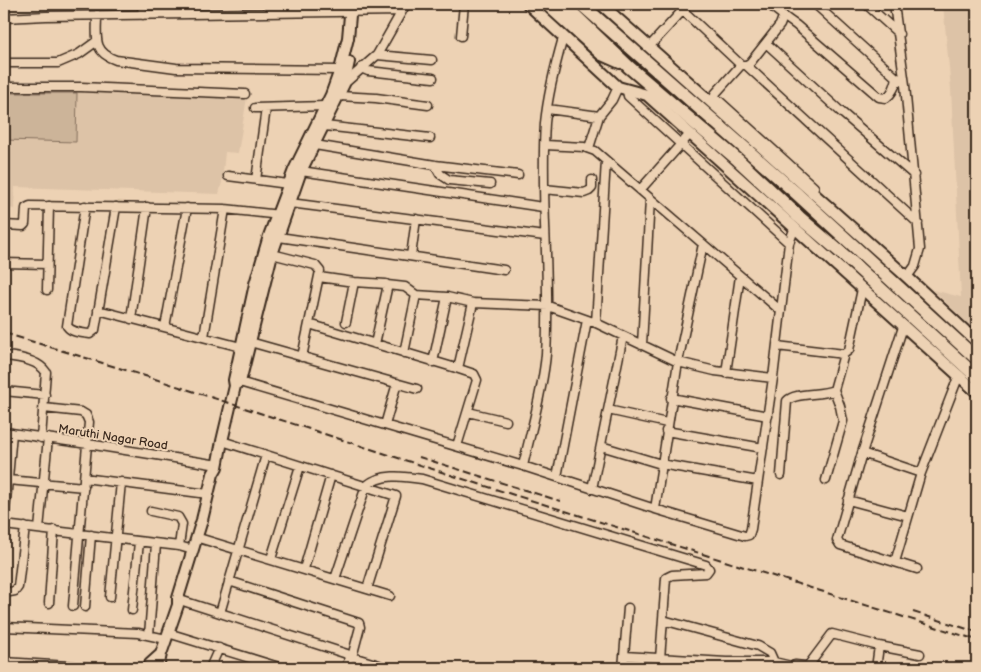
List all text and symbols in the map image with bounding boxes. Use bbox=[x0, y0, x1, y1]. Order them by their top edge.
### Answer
street label: Maruthi Nagar Road bbox=[57, 421, 169, 454]

